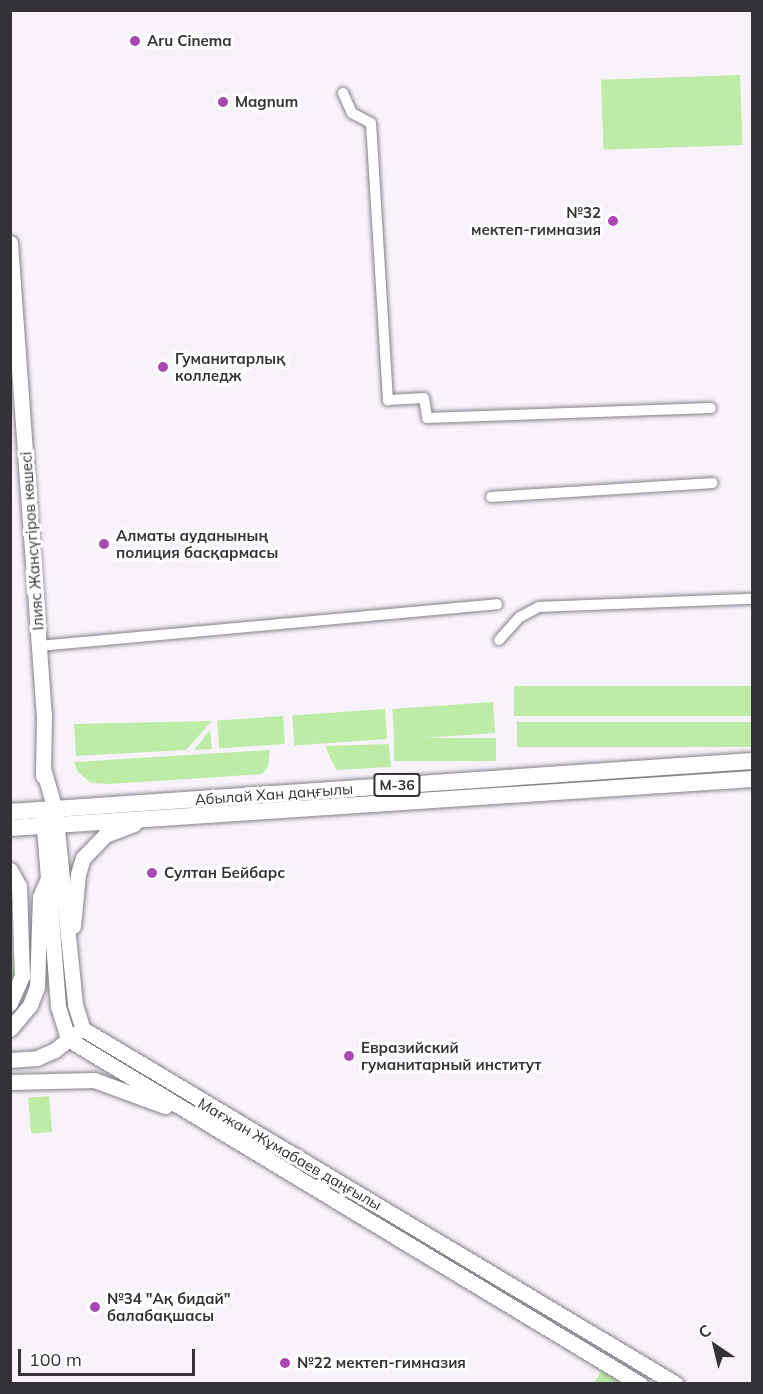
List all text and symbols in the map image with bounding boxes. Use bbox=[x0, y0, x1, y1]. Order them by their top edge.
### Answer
place label: Aru Cinema bbox=[147, 32, 231, 50]
marker: Aru Cinema bbox=[128, 34, 142, 48]
place label: Magnum bbox=[235, 93, 298, 111]
marker: Magnum bbox=[216, 95, 230, 109]
place label: №32 мектеп-гимназия bbox=[471, 203, 601, 238]
marker: №32 мектеп-гимназия bbox=[606, 214, 620, 228]
place label: Гуманитарлық колледж bbox=[175, 349, 285, 384]
marker: Гуманитарлық колледж bbox=[156, 360, 170, 374]
street label: Ілияс Жансүгіров көшесі bbox=[17, 451, 47, 631]
place label: Алматы ауданының полиция басқармасы bbox=[116, 526, 278, 561]
marker: Алматы ауданының полиция басқармасы bbox=[97, 537, 111, 551]
road number: M-36 bbox=[373, 774, 421, 796]
street label: Абылай Хан даңғылы bbox=[194, 779, 354, 809]
place label: Султан Бейбарс bbox=[164, 864, 285, 882]
marker: Султан Бейбарс bbox=[145, 866, 159, 880]
place label: Евразийский гуманитарный институт bbox=[361, 1038, 541, 1073]
marker: Евразийский гуманитарный институт bbox=[342, 1049, 356, 1063]
street label: Мағжан Жұмабаев даңғылы bbox=[195, 1094, 385, 1214]
place label: №34 "Ақ бидай" балабақшасы bbox=[107, 1289, 230, 1324]
marker: №34 "Ақ бидай" балабақшасы bbox=[88, 1300, 102, 1314]
north arrow bbox=[685, 1316, 745, 1376]
text: С bbox=[694, 1320, 715, 1343]
scale bar bbox=[21, 1337, 198, 1375]
text: 100 m bbox=[29, 1348, 82, 1371]
place label: №22 мектеп-гимназия bbox=[297, 1354, 466, 1372]
marker: №22 мектеп-гимназия bbox=[278, 1356, 292, 1370]

